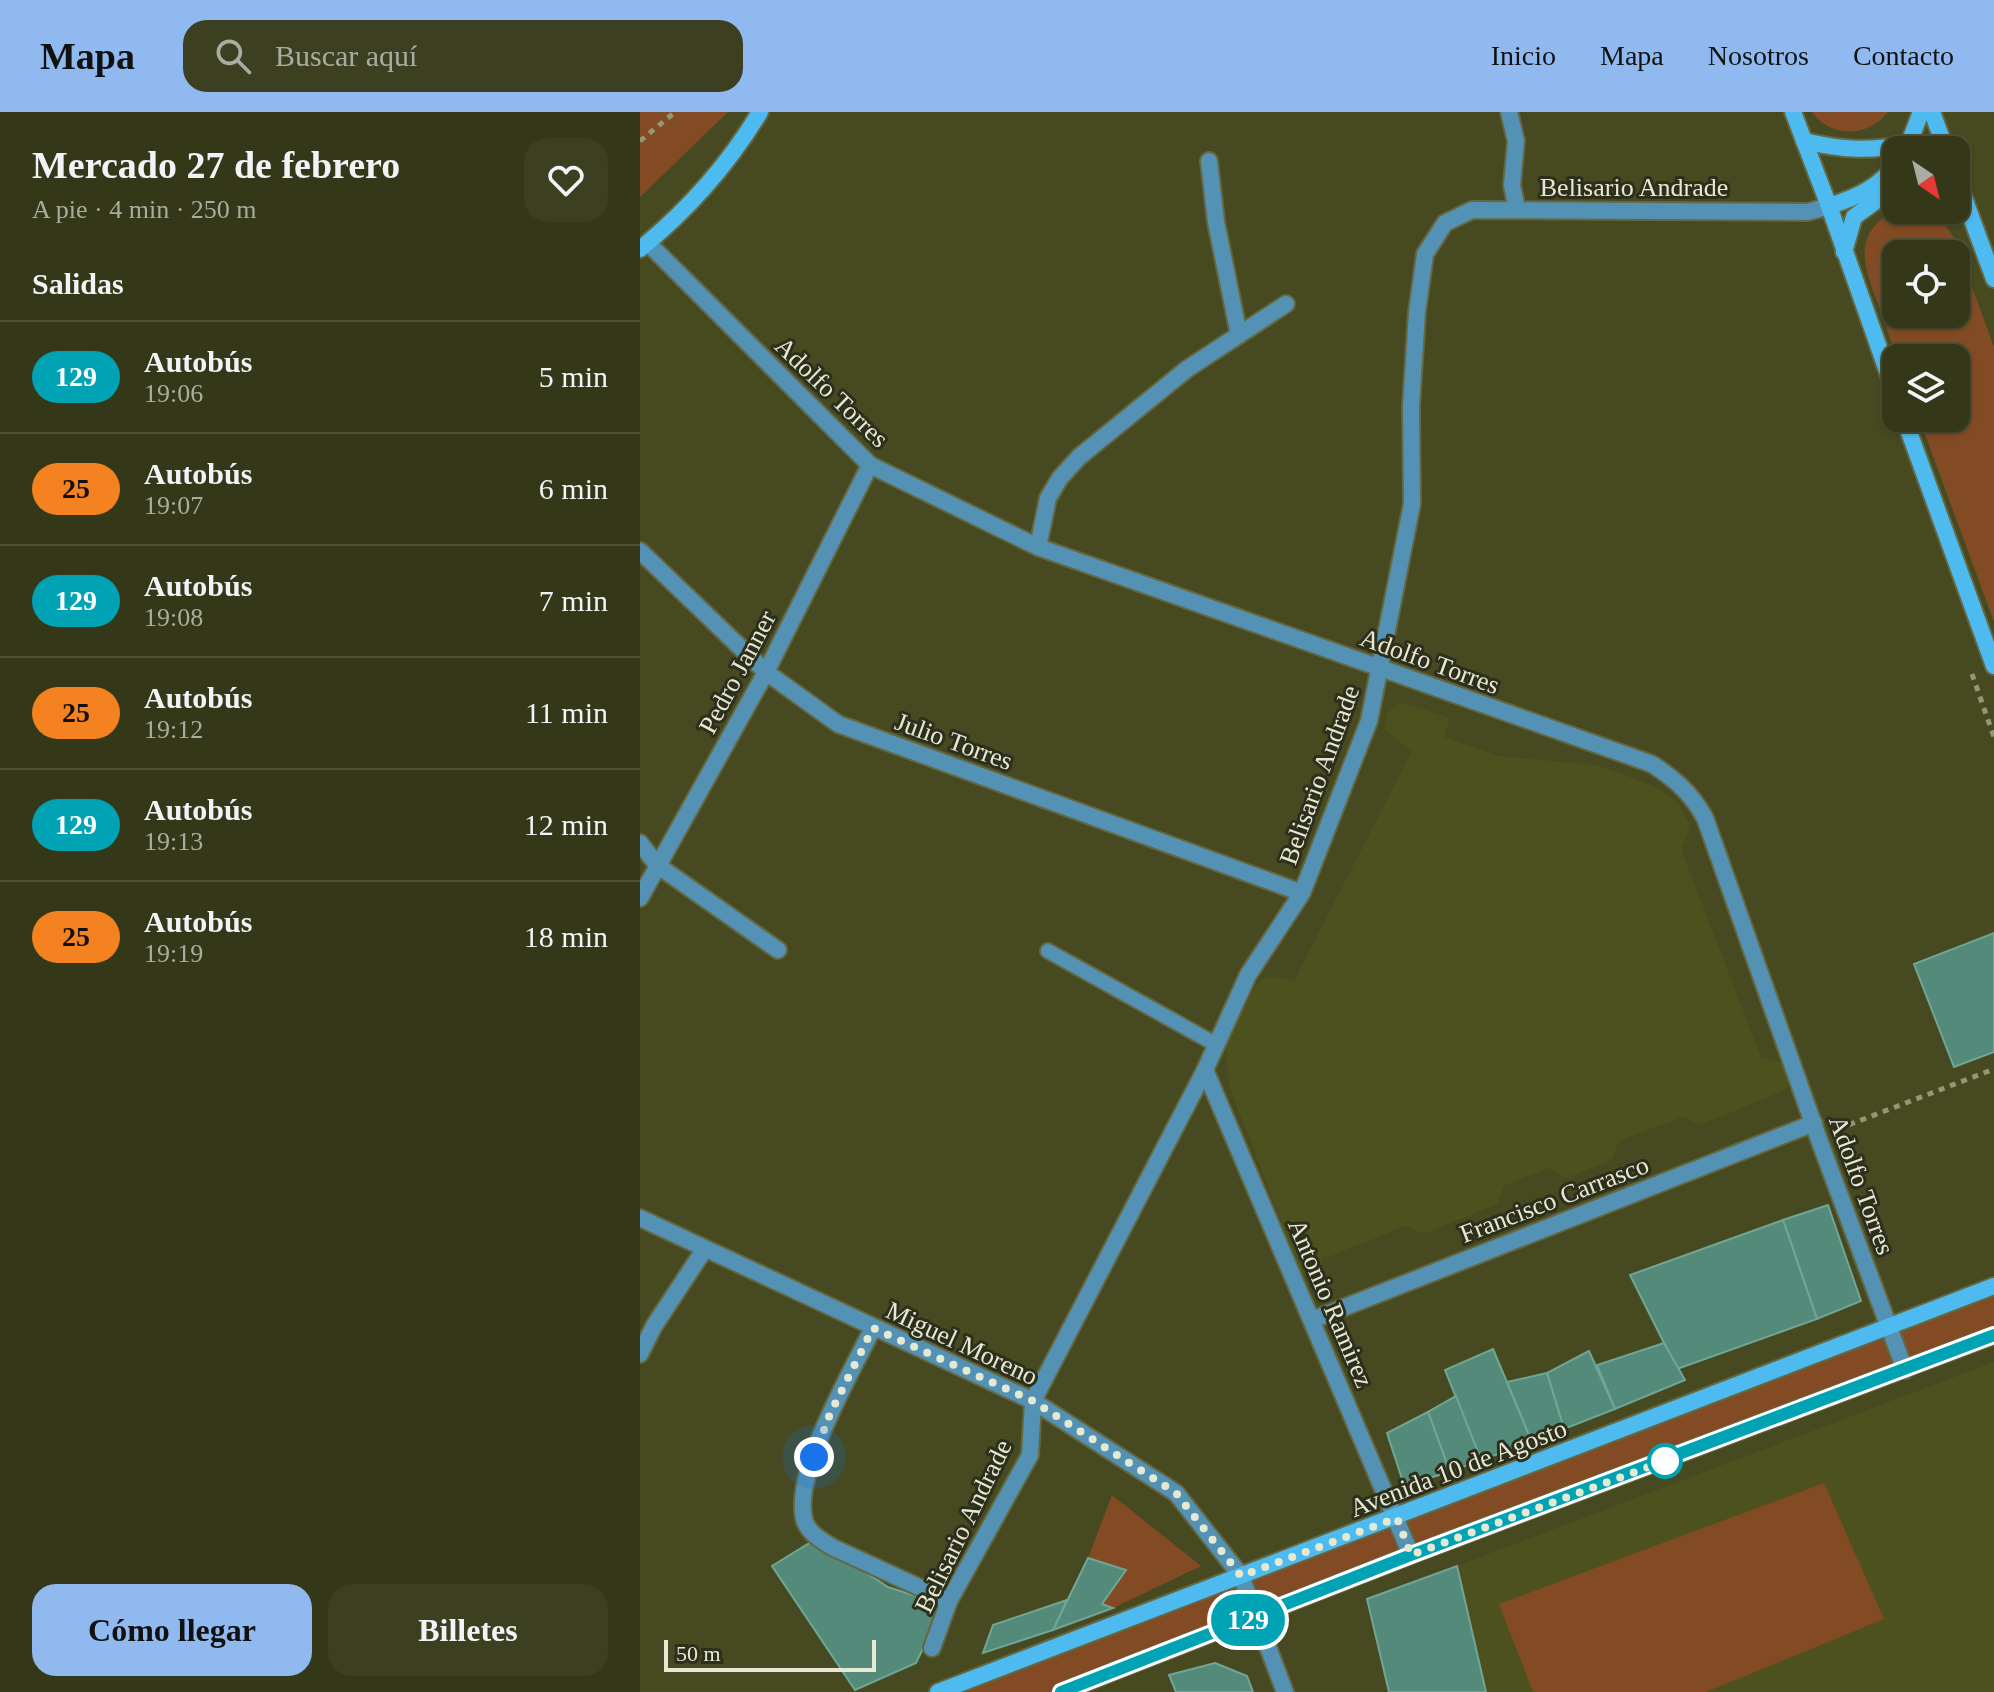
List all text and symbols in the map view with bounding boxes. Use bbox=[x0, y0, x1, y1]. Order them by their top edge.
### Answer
search box bbox=[183, 20, 743, 92]
icon: search bbox=[211, 34, 255, 78]
text: Mapa bbox=[40, 35, 135, 77]
text: Buscar aquí bbox=[275, 39, 417, 72]
text: Inicio bbox=[1491, 40, 1556, 71]
text: Mapa bbox=[1600, 40, 1664, 71]
text: Nosotros bbox=[1708, 40, 1809, 71]
text: Contacto bbox=[1853, 40, 1954, 71]
north arrow bbox=[1882, 136, 1970, 224]
map controls bbox=[1882, 136, 1970, 432]
button: heart bbox=[524, 138, 608, 222]
text: Mercado 27 de febrero bbox=[32, 144, 400, 186]
street label: Belisario Andrade bbox=[1540, 173, 1728, 202]
text: A pie · 4 min · 250 m bbox=[32, 195, 257, 224]
button: locate bbox=[1882, 240, 1970, 328]
text: Salidas bbox=[32, 267, 124, 300]
street label: Adolfo Torres bbox=[769, 331, 894, 453]
button: layers bbox=[1882, 344, 1970, 432]
text: Autobús bbox=[144, 345, 252, 378]
text: 5 min bbox=[539, 360, 608, 393]
text: 129 bbox=[55, 361, 97, 392]
text: 19:06 bbox=[144, 379, 203, 408]
text: Autobús bbox=[144, 457, 252, 490]
text: 6 min bbox=[539, 472, 608, 505]
text: 25 bbox=[62, 473, 90, 504]
text: 19:07 bbox=[144, 491, 203, 520]
text: Autobús bbox=[144, 569, 252, 602]
text: 7 min bbox=[539, 584, 608, 617]
text: 129 bbox=[55, 585, 97, 616]
text: 19:08 bbox=[144, 603, 203, 632]
street label: Pedro Janner bbox=[693, 606, 782, 739]
street label: Adolfo Torres bbox=[1356, 623, 1503, 700]
text: Autobús bbox=[144, 681, 252, 714]
street label: Belisario Andrade bbox=[1274, 682, 1365, 869]
text: 11 min bbox=[525, 696, 608, 729]
text: 25 bbox=[62, 697, 90, 728]
street label: Julio Torres bbox=[891, 707, 1016, 776]
text: 19:12 bbox=[144, 715, 203, 744]
text: Autobús bbox=[144, 793, 252, 826]
text: 12 min bbox=[524, 808, 608, 841]
text: 129 bbox=[55, 809, 97, 840]
text: 19:13 bbox=[144, 827, 203, 856]
text: Autobús bbox=[144, 905, 252, 938]
text: 18 min bbox=[524, 920, 608, 953]
text: 25 bbox=[62, 921, 90, 952]
text: 19:19 bbox=[144, 939, 203, 968]
street label: Adolfo Torres bbox=[1823, 1112, 1900, 1259]
street label: Francisco Carrasco bbox=[1456, 1150, 1653, 1249]
street label: Antonio Ramirez bbox=[1282, 1215, 1379, 1392]
street label: Miguel Moreno bbox=[881, 1296, 1042, 1391]
street label: Avenida 10 de Agosto bbox=[1346, 1414, 1571, 1523]
street label: Belisario Andrade bbox=[909, 1435, 1018, 1617]
your location bbox=[794, 1437, 834, 1477]
unlabelled marker bbox=[1648, 1444, 1682, 1478]
button: Cómo llegar bbox=[32, 1584, 312, 1676]
button: Billetes bbox=[328, 1584, 608, 1676]
line badge: 129 bbox=[1202, 1594, 1294, 1646]
text: 129 bbox=[1227, 1604, 1269, 1635]
scale bar bbox=[664, 1636, 876, 1672]
text: 50 m bbox=[676, 1641, 721, 1666]

